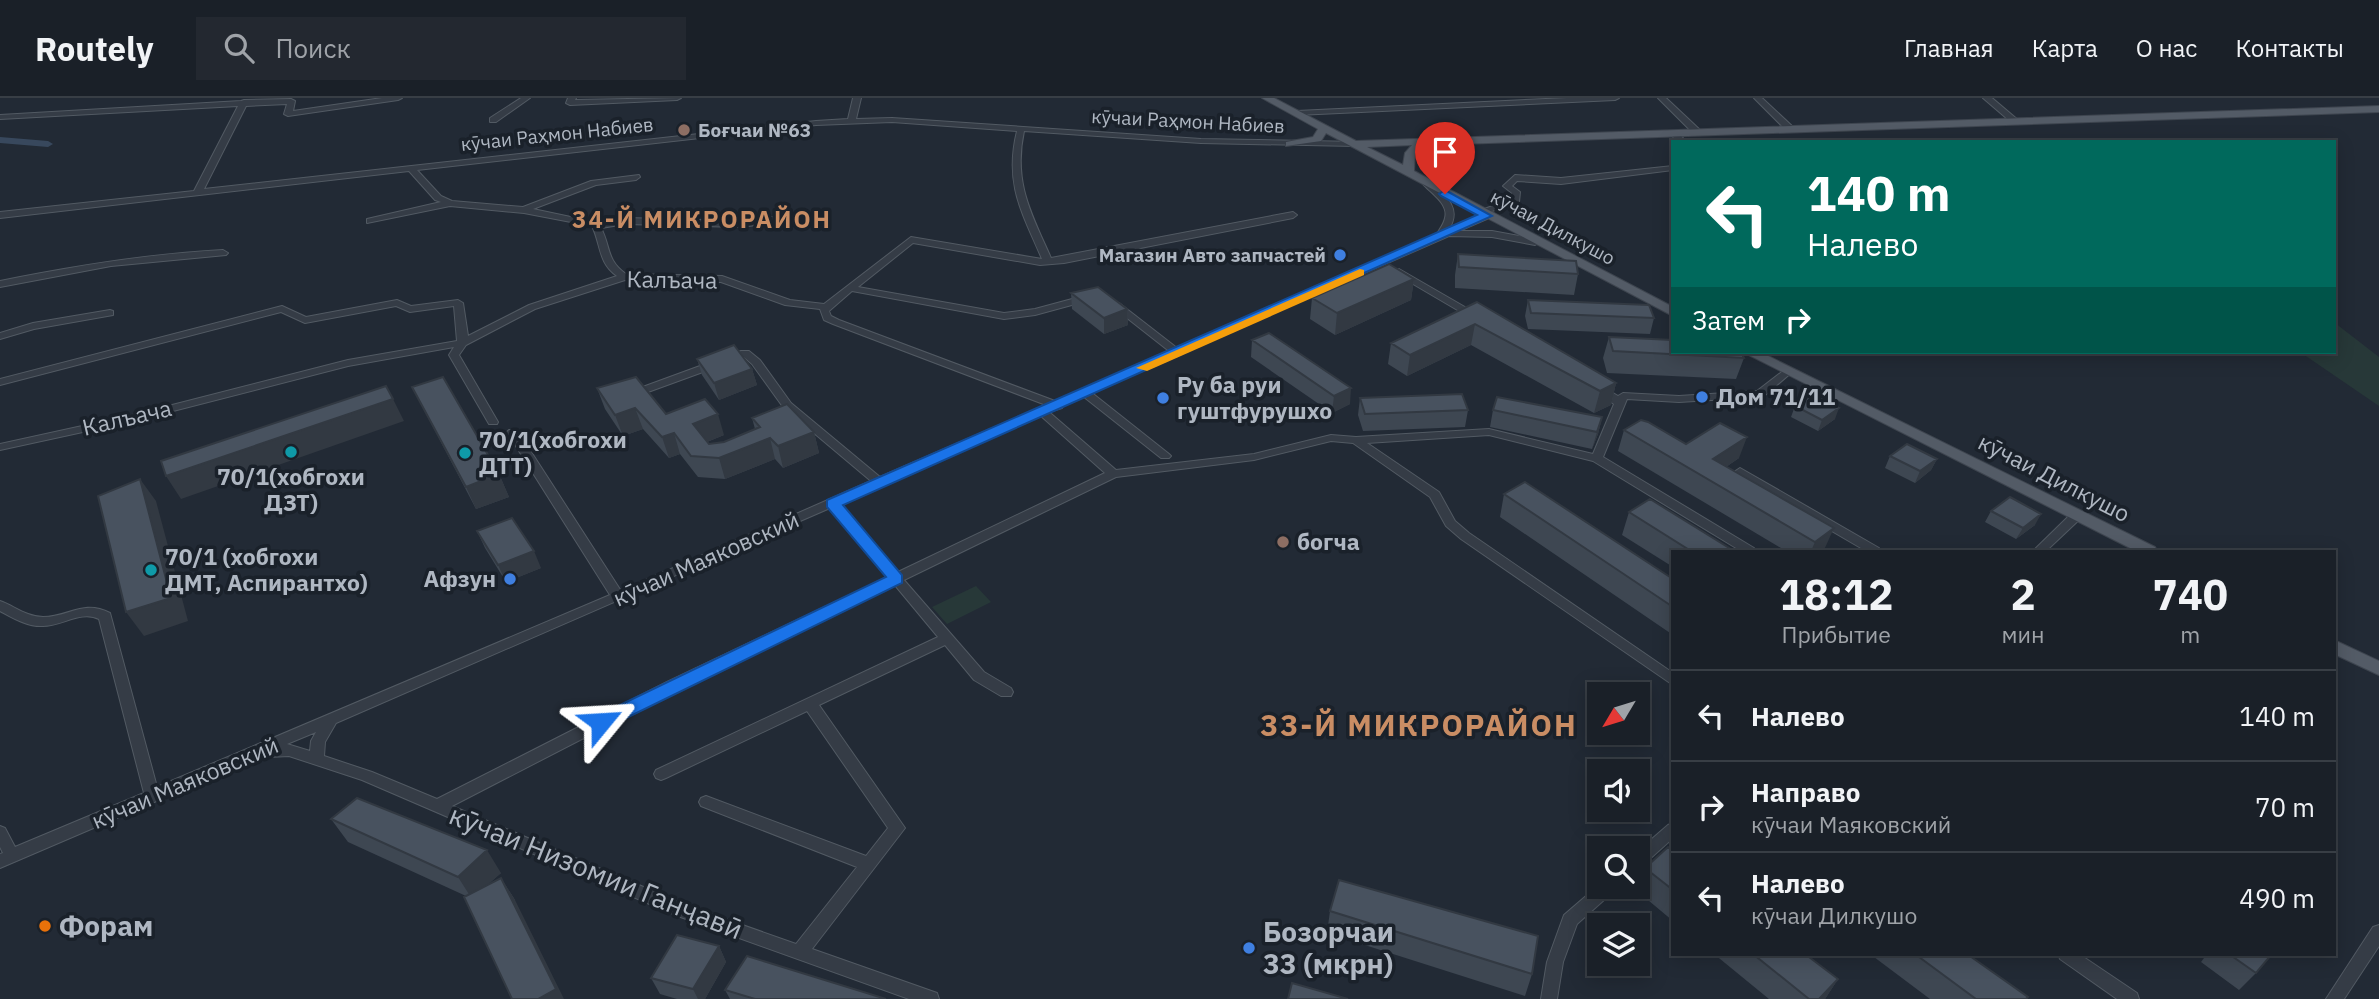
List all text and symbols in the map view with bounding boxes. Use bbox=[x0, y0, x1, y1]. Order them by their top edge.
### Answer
search box bbox=[196, 17, 686, 80]
text: Routely bbox=[35, 27, 154, 70]
icon: search bbox=[220, 29, 258, 67]
text: Поиск bbox=[276, 31, 351, 65]
text: Главная bbox=[1904, 32, 1994, 64]
text: Карта bbox=[2032, 32, 2098, 64]
text: О нас bbox=[2136, 32, 2197, 64]
text: Контакты bbox=[2235, 32, 2344, 64]
street label: кӯчаи Раҳмон Набиев bbox=[1091, 104, 1285, 138]
street label: кӯчаи Раҳмон Набиев bbox=[459, 112, 655, 156]
place label: Боғчаи №63 bbox=[698, 118, 811, 142]
marker: Боғчаи №63 bbox=[676, 122, 692, 138]
pin bbox=[1415, 122, 1475, 194]
icon: arrive bbox=[1426, 133, 1464, 171]
text: 140 m bbox=[1807, 161, 1951, 224]
icon: left bbox=[1692, 168, 1783, 259]
street label: кӯчаи Дилкушо bbox=[1487, 184, 1619, 270]
district label: 34-Й МИКРОРАЙОН bbox=[572, 203, 832, 235]
text: Налево bbox=[1807, 223, 1918, 265]
place label: Магазин Авто запчастей bbox=[1099, 243, 1326, 267]
marker: Магазин Авто запчастей bbox=[1332, 247, 1348, 263]
street label: Калъача bbox=[626, 263, 718, 295]
icon: right bbox=[1779, 301, 1817, 339]
text: Затем bbox=[1692, 303, 1765, 337]
place label: Ру ба руи гуштфурушхо bbox=[1177, 369, 1332, 425]
place label: Дом 71/11 bbox=[1716, 381, 1836, 411]
marker: Дом 71/11 bbox=[1694, 389, 1710, 405]
marker: Ру ба руи гуштфурушхо bbox=[1155, 390, 1171, 406]
street label: Калъача bbox=[79, 392, 174, 442]
place label: 70/1(хобгохи ДТТ) bbox=[479, 424, 627, 480]
street label: кӯчаи Дилкушо bbox=[1974, 426, 2135, 528]
marker: 70/1(хобгохи ДЗТ) bbox=[283, 444, 299, 460]
marker: 70/1(хобгохи ДТТ) bbox=[457, 445, 473, 461]
place label: 70/1(хобгохи ДЗТ) bbox=[217, 461, 365, 517]
street label: кӯчаи Маяковский bbox=[608, 504, 803, 613]
place label: богча bbox=[1297, 526, 1360, 556]
marker: богча bbox=[1275, 534, 1291, 550]
place label: 70/1 (хобгохи ДМТ, Аспирантхо) bbox=[165, 541, 368, 597]
marker: 70/1 (хобгохи ДМТ, Аспирантхо) bbox=[143, 562, 159, 578]
place label: Афзун bbox=[423, 563, 496, 593]
text: 18:12 bbox=[1779, 567, 1894, 622]
text: 2 bbox=[2010, 567, 2036, 622]
text: 740 bbox=[2152, 567, 2228, 622]
marker: Афзун bbox=[502, 571, 518, 587]
text: Прибытие bbox=[1782, 619, 1891, 649]
text: мин bbox=[2001, 619, 2045, 649]
text: m bbox=[2180, 619, 2200, 649]
north arrow bbox=[1587, 682, 1650, 746]
map controls bbox=[1587, 682, 1650, 976]
position arrow bbox=[564, 685, 638, 759]
icon: left bbox=[1692, 697, 1730, 735]
text: Налево bbox=[1751, 699, 1845, 733]
text: 140 m bbox=[2239, 699, 2315, 733]
district label: 33-Й МИКРОРАЙОН bbox=[1260, 705, 1578, 744]
street label: кӯчаи Маяковский bbox=[87, 729, 283, 835]
button: sound bbox=[1587, 759, 1650, 822]
text: Направо bbox=[1751, 775, 1860, 809]
icon: right bbox=[1692, 788, 1730, 826]
text: 70 m bbox=[2255, 790, 2315, 824]
street label: кӯчаи Низомии Ганҷавӣ bbox=[444, 796, 748, 947]
text: кӯчаи Маяковский bbox=[1751, 809, 1951, 839]
button: search bbox=[1587, 836, 1650, 899]
text: Налево bbox=[1751, 866, 1845, 900]
icon: left bbox=[1692, 879, 1730, 917]
text: 490 m bbox=[2239, 881, 2315, 915]
text: кӯчаи Дилкушо bbox=[1751, 900, 1917, 930]
place label: Форам bbox=[59, 907, 153, 944]
place label: Бозорчаи 33 (мкрн) bbox=[1263, 913, 1394, 982]
button: layers bbox=[1587, 913, 1650, 976]
marker: Форам bbox=[37, 918, 53, 934]
marker: Бозорчаи 33 (мкрн) bbox=[1241, 940, 1257, 956]

